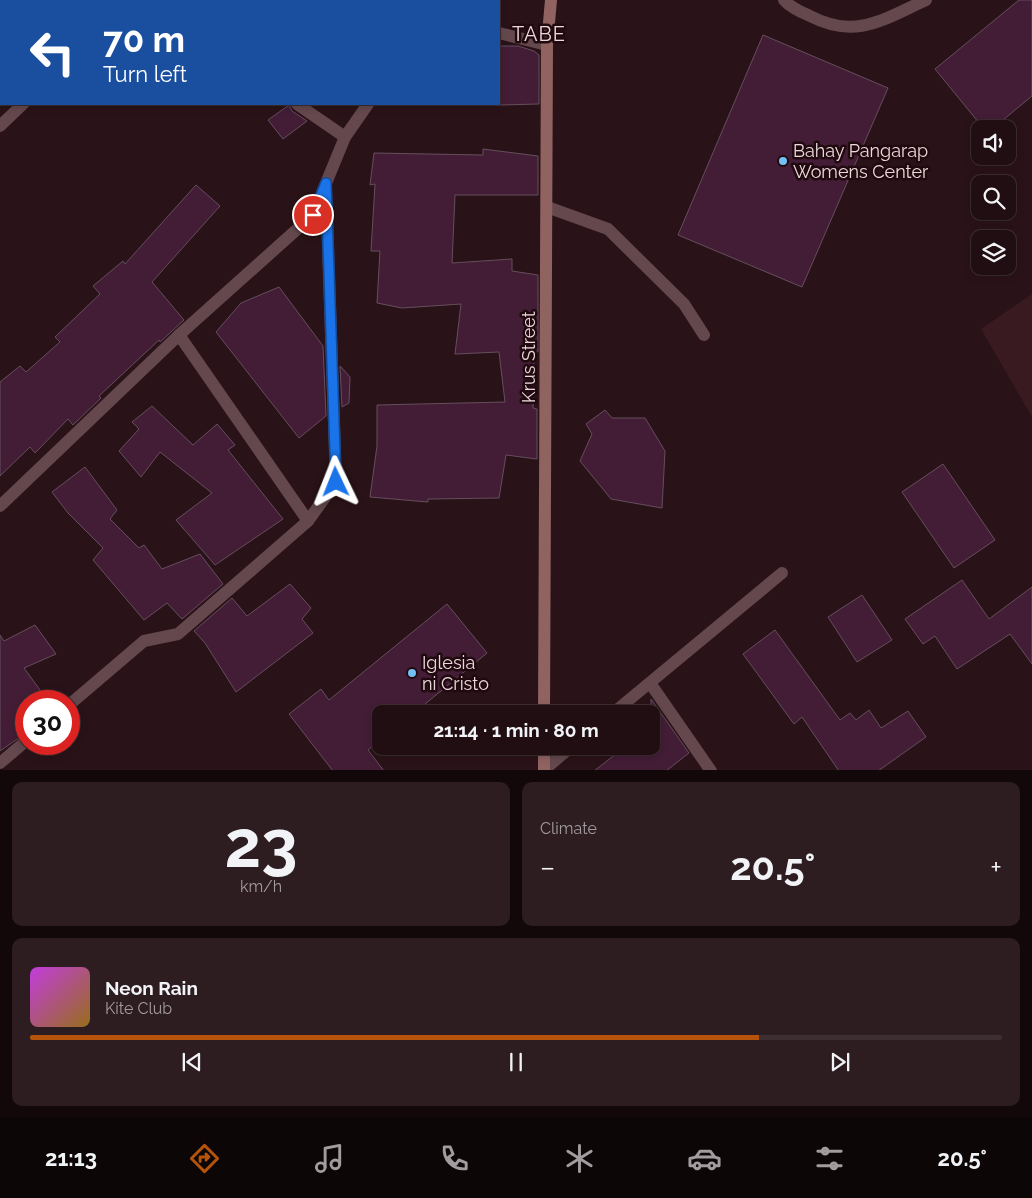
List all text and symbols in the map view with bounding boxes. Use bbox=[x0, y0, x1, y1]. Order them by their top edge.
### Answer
text: 70 m bbox=[103, 19, 185, 60]
icon: left bbox=[20, 20, 85, 85]
district label: TABE bbox=[512, 22, 566, 46]
text: Turn left bbox=[103, 61, 187, 87]
map controls bbox=[971, 120, 1016, 275]
button: sound bbox=[971, 120, 1016, 165]
place label: Bahay Pangarap Womens Center bbox=[793, 140, 929, 182]
marker: Bahay Pangarap Womens Center bbox=[777, 155, 789, 167]
button: search bbox=[971, 175, 1016, 220]
pin bbox=[292, 194, 334, 236]
icon: arrive bbox=[299, 201, 327, 229]
button: layers bbox=[971, 230, 1016, 275]
street label: Krus Street bbox=[518, 311, 539, 403]
position arrow bbox=[309, 455, 361, 507]
place label: Iglesia ni Cristo bbox=[422, 652, 489, 694]
marker: Iglesia ni Cristo bbox=[406, 667, 418, 679]
speed limit sign: 30 bbox=[15, 690, 80, 755]
text: 21:14 · 1 min · 80 m bbox=[433, 719, 599, 741]
text: 23 bbox=[225, 806, 297, 882]
text: Climate bbox=[540, 819, 597, 838]
text: 20.5° bbox=[730, 844, 815, 889]
text: − bbox=[540, 851, 555, 884]
text: + bbox=[990, 851, 1002, 884]
text: km/h bbox=[240, 877, 282, 896]
text: Neon Rain bbox=[105, 977, 198, 999]
text: Kite Club bbox=[105, 999, 172, 1018]
icon: previous bbox=[178, 1048, 206, 1076]
icon: pause bbox=[502, 1048, 530, 1076]
icon: next bbox=[826, 1048, 854, 1076]
icon: directions bbox=[187, 1141, 222, 1176]
icon: music bbox=[312, 1141, 347, 1176]
icon: phone bbox=[437, 1141, 472, 1176]
icon: climate bbox=[562, 1141, 597, 1176]
icon: car bbox=[687, 1141, 722, 1176]
icon: filters bbox=[812, 1141, 847, 1176]
text: 21:13 bbox=[45, 1145, 97, 1171]
text: 20.5° bbox=[938, 1145, 987, 1171]

